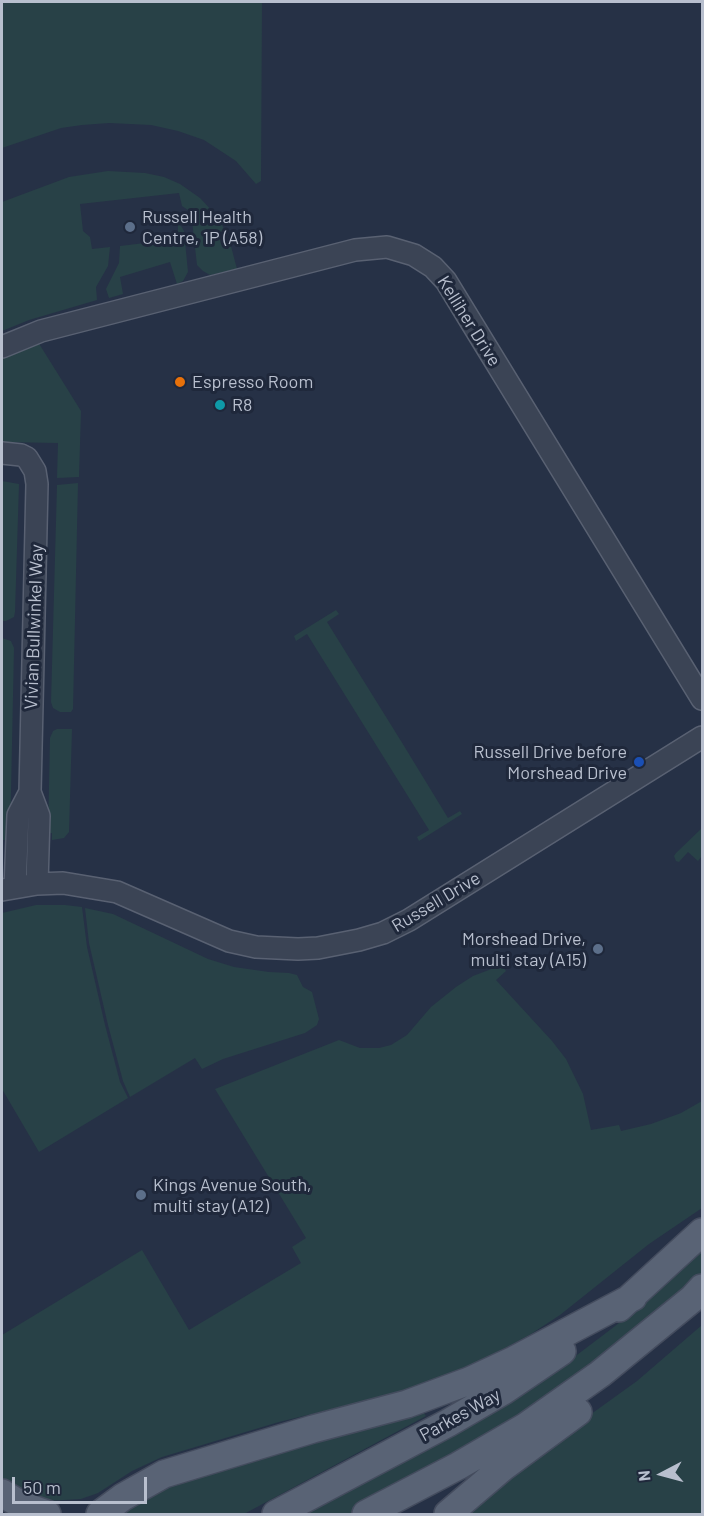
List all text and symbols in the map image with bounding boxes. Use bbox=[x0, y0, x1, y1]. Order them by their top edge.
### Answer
place label: Russell Health Centre, 1P (A58) bbox=[142, 206, 262, 248]
marker: Russell Health Centre, 1P (A58) bbox=[123, 220, 137, 234]
street label: Kelliher Drive bbox=[433, 272, 505, 370]
place label: Espresso Room bbox=[192, 371, 313, 393]
marker: Espresso Room bbox=[173, 375, 187, 389]
place label: R8 bbox=[232, 394, 252, 416]
marker: R8 bbox=[213, 398, 227, 412]
street label: Vivian Bullwinkel Way bbox=[20, 544, 48, 710]
place label: Russell Drive before Morshead Drive bbox=[474, 741, 627, 783]
marker: Russell Drive before Morshead Drive bbox=[632, 755, 646, 769]
street label: Russell Drive bbox=[388, 867, 484, 937]
place label: Morshead Drive, multi stay (A15) bbox=[462, 928, 586, 970]
marker: Morshead Drive, multi stay (A15) bbox=[591, 942, 605, 956]
place label: Kings Avenue South, multi stay (A12) bbox=[153, 1174, 311, 1216]
marker: Kings Avenue South, multi stay (A12) bbox=[134, 1188, 148, 1202]
street label: Parkes Way bbox=[416, 1384, 504, 1446]
north arrow bbox=[632, 1444, 692, 1504]
scale bar bbox=[15, 1465, 150, 1503]
text: N bbox=[634, 1470, 654, 1482]
text: 50 m bbox=[23, 1476, 61, 1498]

